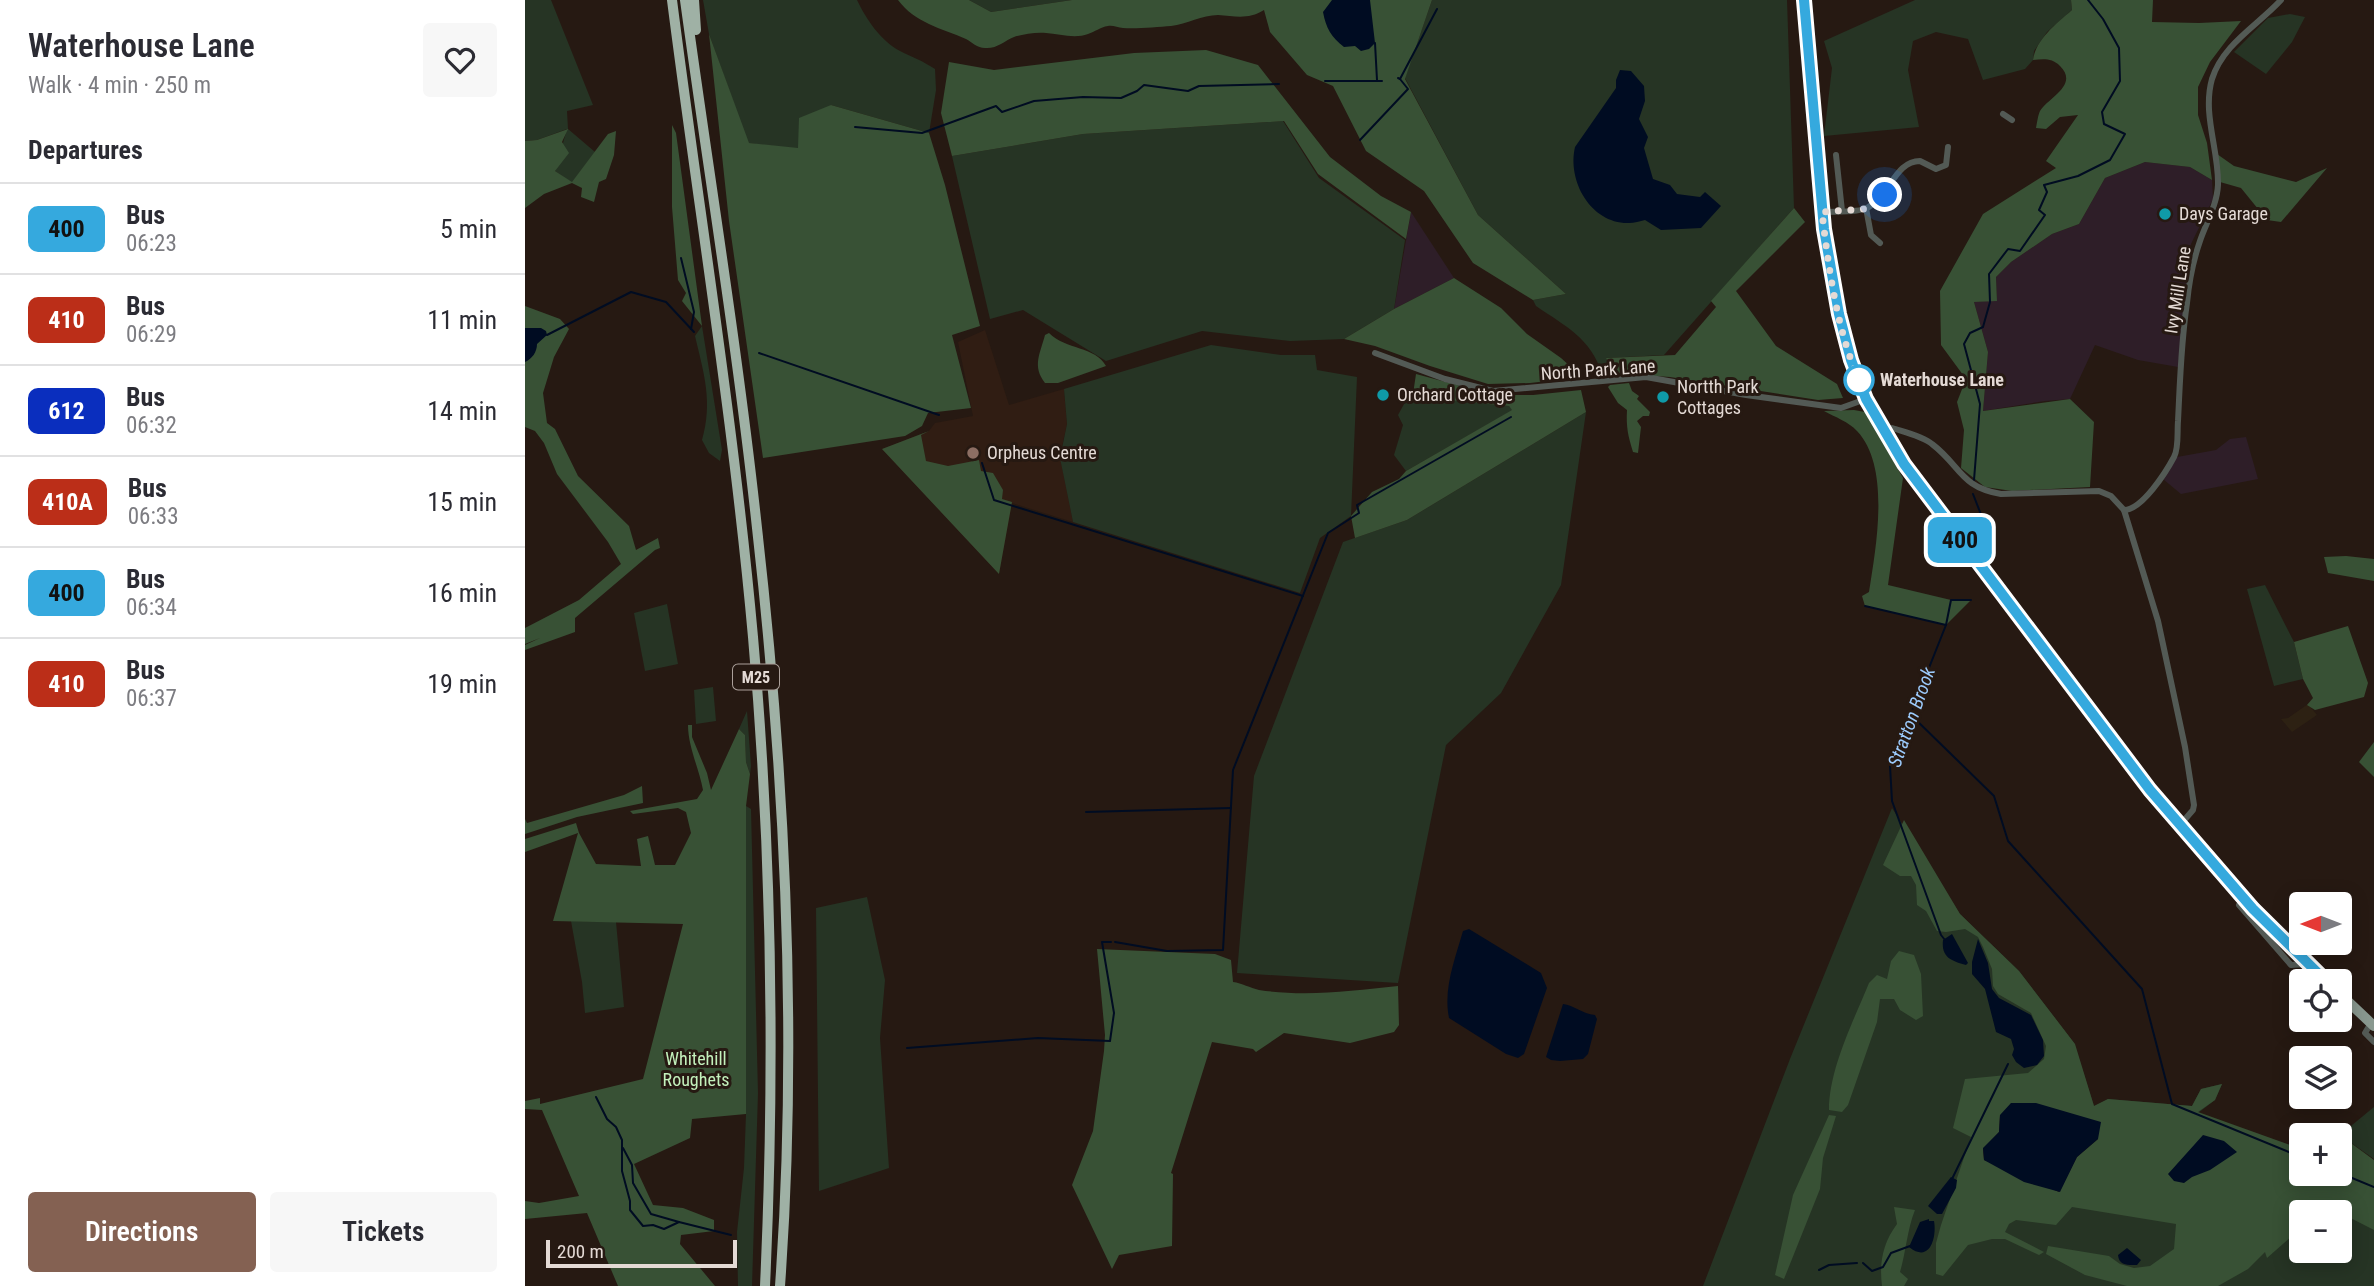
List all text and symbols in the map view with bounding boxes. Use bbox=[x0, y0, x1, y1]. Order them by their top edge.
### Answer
button: heart bbox=[423, 23, 497, 97]
text: Waterhouse Lane bbox=[28, 26, 255, 65]
text: Walk · 4 min · 250 m bbox=[28, 72, 211, 99]
text: Departures bbox=[28, 135, 143, 165]
your location bbox=[1867, 177, 1902, 212]
text: Bus bbox=[126, 200, 165, 230]
place label: Days Garage bbox=[2179, 203, 2268, 224]
marker: Days Garage bbox=[2157, 206, 2173, 222]
text: 5 min bbox=[440, 214, 497, 244]
text: 400 bbox=[48, 215, 85, 243]
text: 06:23 bbox=[126, 230, 177, 257]
street label: Ivy Mill Lane bbox=[2160, 245, 2195, 335]
text: Bus bbox=[126, 291, 165, 321]
text: 11 min bbox=[427, 305, 497, 335]
text: 410 bbox=[48, 306, 85, 334]
text: 06:29 bbox=[126, 321, 177, 348]
street label: North Park Lane bbox=[1540, 355, 1656, 384]
marker: Waterhouse Lane bbox=[1844, 365, 1874, 395]
place label: Waterhouse Lane bbox=[1880, 369, 2004, 390]
place label: Nortth Park Cottages bbox=[1677, 376, 1759, 418]
text: Bus bbox=[126, 382, 165, 412]
place label: Orchard Cottage bbox=[1397, 384, 1513, 405]
marker: Orchard Cottage bbox=[1375, 387, 1391, 403]
marker: Nortth Park Cottages bbox=[1655, 389, 1671, 405]
text: 14 min bbox=[427, 396, 497, 426]
text: 612 bbox=[48, 397, 85, 425]
text: 06:32 bbox=[126, 412, 177, 439]
place label: Orpheus Centre bbox=[987, 442, 1097, 463]
marker: Orpheus Centre bbox=[965, 445, 981, 461]
text: Bus bbox=[128, 473, 167, 503]
text: 15 min bbox=[427, 487, 497, 517]
text: 410A bbox=[42, 488, 93, 516]
text: 06:33 bbox=[128, 503, 179, 530]
line badge: 400 bbox=[1920, 517, 2000, 563]
text: 400 bbox=[1942, 526, 1978, 554]
text: Bus bbox=[126, 564, 165, 594]
text: 16 min bbox=[427, 578, 497, 608]
text: 400 bbox=[48, 579, 85, 607]
text: 06:34 bbox=[126, 594, 177, 621]
text: Bus bbox=[126, 655, 165, 685]
water label: Stratton Brook bbox=[1883, 663, 1940, 770]
road number: M25 bbox=[733, 664, 779, 690]
text: 19 min bbox=[427, 669, 497, 699]
text: 410 bbox=[48, 670, 85, 698]
text: 06:37 bbox=[126, 685, 177, 712]
north arrow bbox=[2289, 892, 2352, 956]
map controls bbox=[2289, 892, 2352, 1263]
button: locate bbox=[2289, 969, 2352, 1032]
button: layers bbox=[2289, 1046, 2352, 1109]
park label: Whitehill Roughets bbox=[663, 1048, 729, 1090]
button: + bbox=[2289, 1123, 2352, 1186]
button: Directions bbox=[28, 1192, 256, 1272]
button: Tickets bbox=[270, 1192, 497, 1272]
button: − bbox=[2289, 1200, 2352, 1263]
scale bar bbox=[546, 1237, 737, 1269]
text: 200 m bbox=[557, 1240, 604, 1263]

